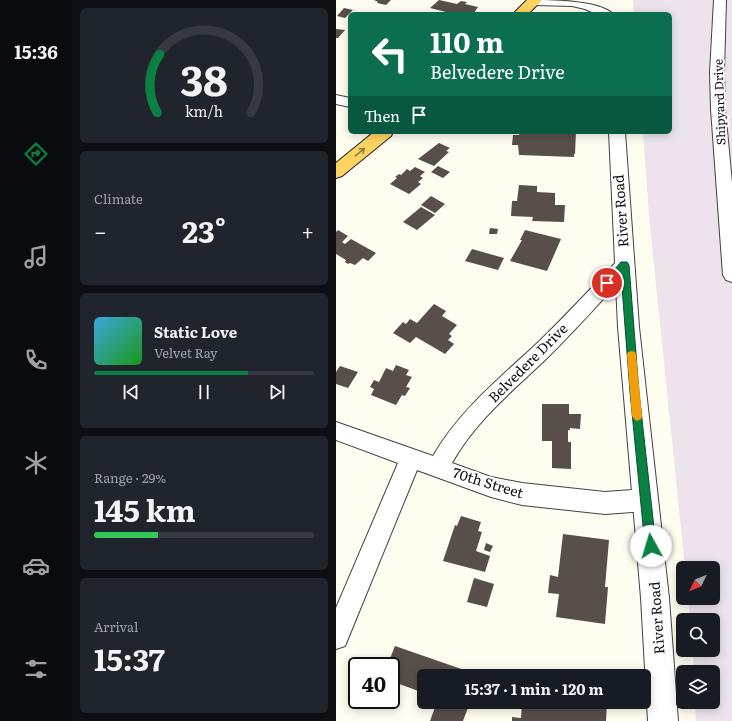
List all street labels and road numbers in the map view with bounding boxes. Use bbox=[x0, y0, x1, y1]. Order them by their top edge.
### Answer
street label: Shipyard Drive bbox=[709, 59, 730, 145]
street label: River Road bbox=[607, 174, 633, 248]
street label: Belvedere Drive bbox=[483, 318, 571, 406]
street label: 70th Street bbox=[450, 462, 526, 502]
street label: River Road bbox=[643, 581, 669, 655]

